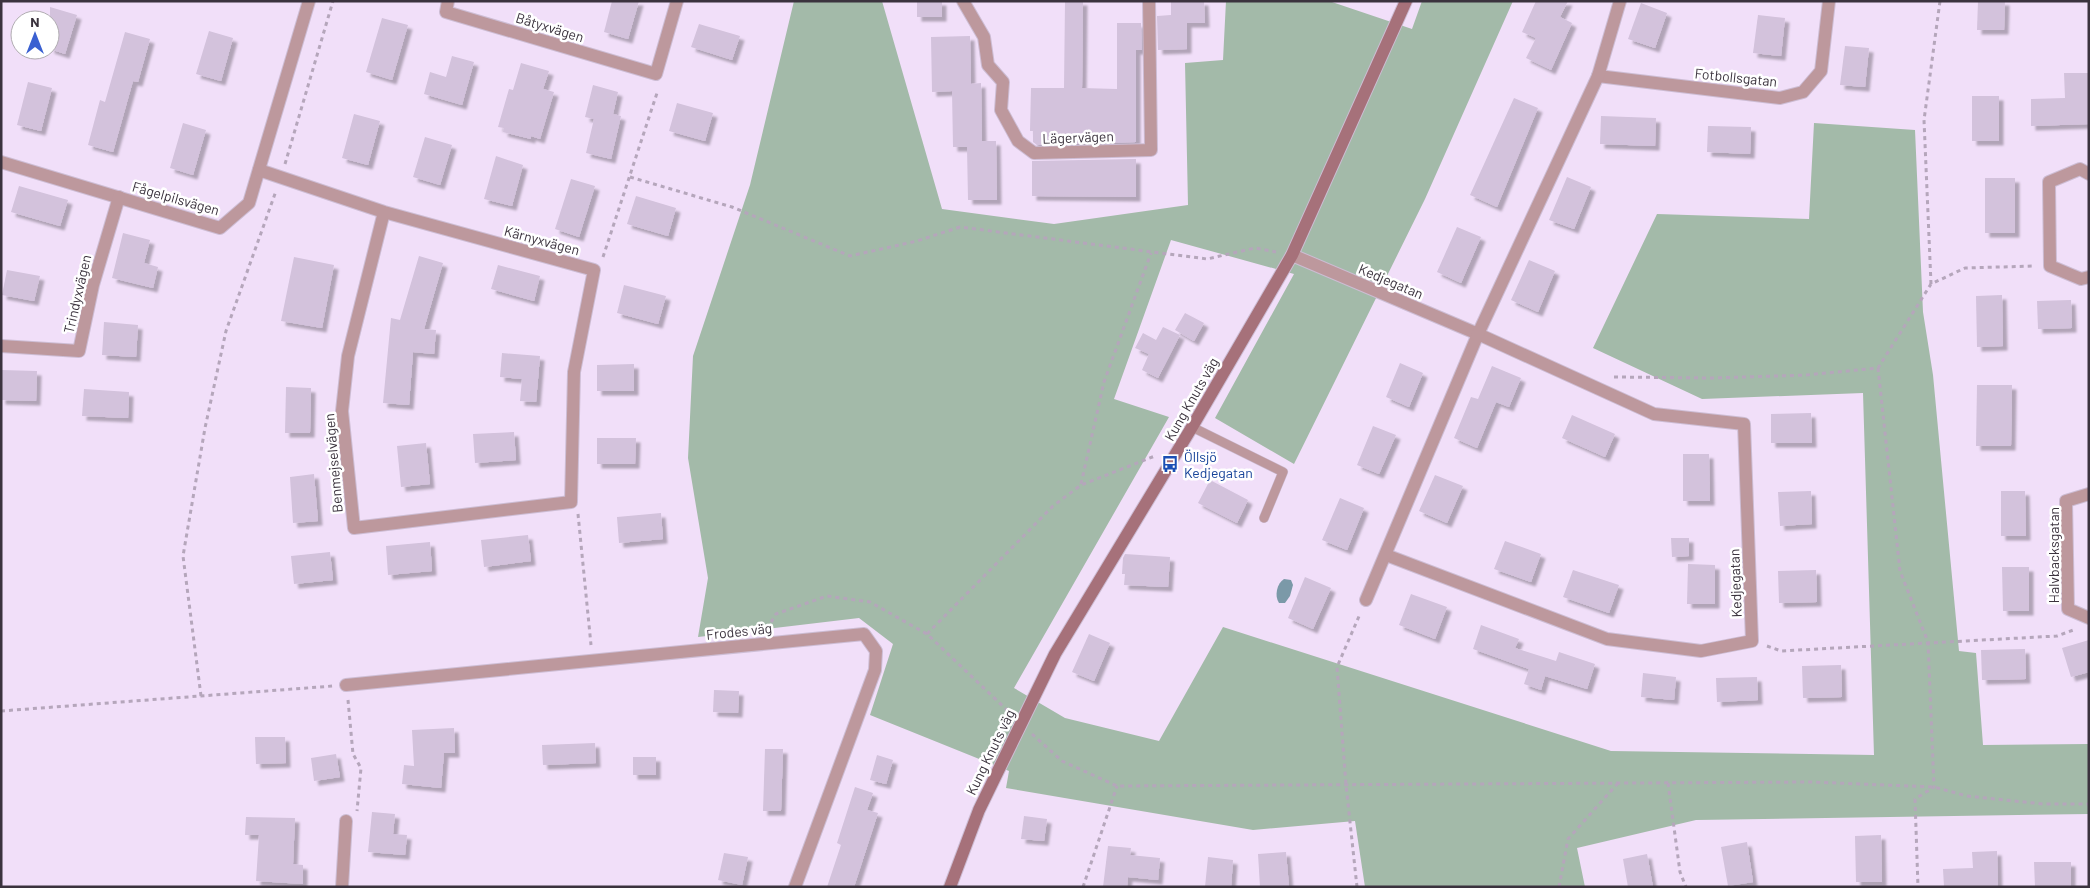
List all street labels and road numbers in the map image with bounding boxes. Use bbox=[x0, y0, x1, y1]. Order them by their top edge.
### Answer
street label: Båtyxvägen bbox=[514, 9, 586, 45]
street label: Fotbollsgatan bbox=[1694, 64, 1778, 90]
street label: Lägervägen bbox=[1042, 127, 1114, 147]
street label: Fågelpilsvägen bbox=[131, 177, 221, 219]
street label: Kärnyxvägen bbox=[502, 222, 582, 258]
street label: Trindyxvägen bbox=[60, 253, 94, 335]
street label: Kedjegatan bbox=[1356, 260, 1426, 302]
street label: Kung Knuts väg bbox=[1160, 354, 1222, 444]
street label: Benmejselvägen bbox=[320, 413, 346, 513]
street label: Halvbacksgatan bbox=[2045, 507, 2062, 603]
street label: Kedjegatan bbox=[1725, 548, 1745, 618]
street label: Frodes väg bbox=[705, 619, 773, 643]
street label: Kung Knuts väg bbox=[962, 706, 1018, 798]

